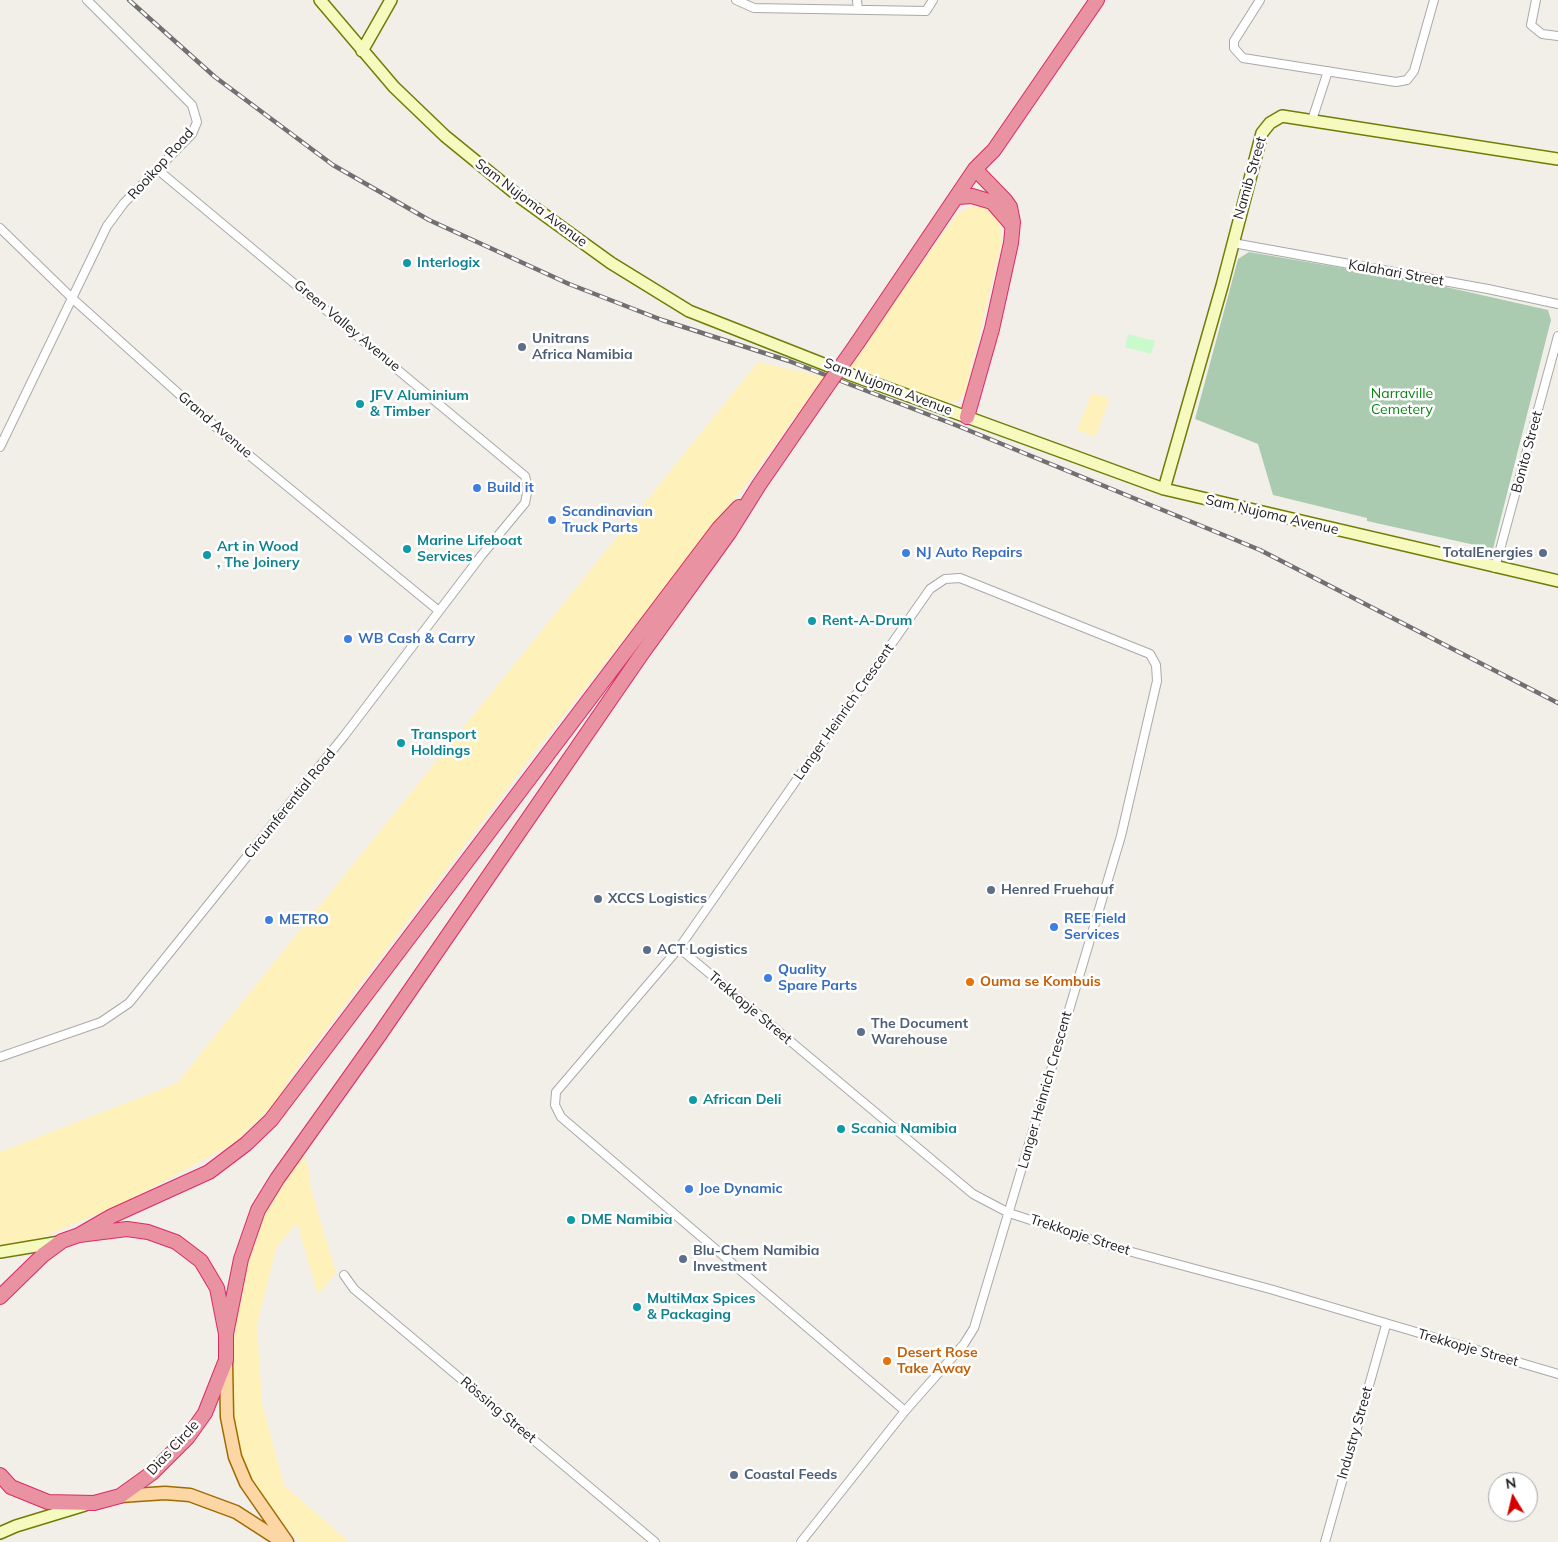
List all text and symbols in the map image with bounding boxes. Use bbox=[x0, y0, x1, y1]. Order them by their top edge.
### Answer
street label: Rooikop Road bbox=[125, 125, 197, 203]
street label: Namib Street bbox=[1230, 135, 1270, 221]
street label: Sam Nujoma Avenue bbox=[472, 155, 590, 251]
place label: Interlogix bbox=[417, 255, 480, 271]
street label: Kalahari Street bbox=[1347, 256, 1445, 290]
marker: Interlogix bbox=[401, 257, 413, 269]
street label: Green Valley Avenue bbox=[290, 277, 404, 375]
place label: Unitrans Africa Namibia bbox=[532, 331, 633, 364]
marker: Unitrans Africa Namibia bbox=[516, 341, 528, 353]
street label: Sam Nujoma Avenue bbox=[821, 355, 955, 419]
park label: Narraville Cemetery bbox=[1371, 386, 1433, 418]
street label: Grand Avenue bbox=[175, 388, 255, 462]
place label: JFV Aluminium & Timber bbox=[370, 388, 469, 421]
marker: JFV Aluminium & Timber bbox=[354, 398, 366, 410]
street label: Bonito Street bbox=[1508, 409, 1546, 495]
place label: Build it bbox=[487, 480, 534, 496]
marker: Build it bbox=[471, 482, 483, 494]
street label: Sam Nujoma Avenue bbox=[1204, 492, 1340, 538]
place label: Scandinavian Truck Parts bbox=[562, 504, 653, 536]
marker: Scandinavian Truck Parts bbox=[546, 514, 558, 526]
place label: Marine Lifeboat Services bbox=[417, 533, 522, 566]
place label: Art in Wood , The Joinery bbox=[217, 539, 300, 572]
marker: Marine Lifeboat Services bbox=[401, 543, 413, 555]
place label: NJ Auto Repairs bbox=[916, 545, 1022, 561]
place label: TotalEnergies bbox=[1443, 545, 1533, 561]
marker: NJ Auto Repairs bbox=[900, 547, 912, 559]
marker: TotalEnergies bbox=[1537, 547, 1549, 559]
marker: Art in Wood , The Joinery bbox=[201, 549, 213, 561]
place label: Rent-A-Drum bbox=[822, 613, 912, 629]
marker: Rent-A-Drum bbox=[806, 615, 818, 627]
place label: WB Cash & Carry bbox=[358, 631, 475, 647]
marker: WB Cash & Carry bbox=[342, 633, 354, 645]
street label: Langer Heinrich Crescent bbox=[790, 641, 898, 783]
place label: Transport Holdings bbox=[411, 727, 476, 760]
marker: Transport Holdings bbox=[395, 737, 407, 749]
street label: Circumferential Road bbox=[241, 746, 339, 862]
place label: Henred Fruehauf bbox=[1001, 882, 1114, 898]
marker: Henred Fruehauf bbox=[985, 884, 997, 896]
place label: XCCS Logistics bbox=[608, 891, 707, 907]
marker: XCCS Logistics bbox=[592, 893, 604, 905]
place label: REE Field Services bbox=[1064, 911, 1126, 944]
place label: METRO bbox=[279, 912, 329, 928]
marker: METRO bbox=[263, 914, 275, 926]
marker: REE Field Services bbox=[1048, 921, 1060, 933]
place label: ACT Logistics bbox=[657, 942, 748, 958]
marker: ACT Logistics bbox=[641, 944, 653, 956]
place label: Quality Spare Parts bbox=[778, 962, 857, 994]
street label: Trekkopje Street bbox=[705, 968, 795, 1048]
marker: Quality Spare Parts bbox=[762, 972, 774, 984]
place label: Ouma se Kombuis bbox=[980, 974, 1101, 990]
marker: Ouma se Kombuis bbox=[964, 976, 976, 988]
street label: Langer Heinrich Crescent bbox=[1014, 1009, 1076, 1171]
place label: The Document Warehouse bbox=[871, 1016, 968, 1048]
marker: The Document Warehouse bbox=[855, 1026, 867, 1038]
place label: African Deli bbox=[703, 1092, 781, 1108]
marker: African Deli bbox=[687, 1094, 699, 1106]
place label: Scania Namibia bbox=[851, 1121, 957, 1137]
marker: Scania Namibia bbox=[835, 1123, 847, 1135]
place label: Joe Dynamic bbox=[699, 1181, 783, 1197]
marker: Joe Dynamic bbox=[683, 1183, 695, 1195]
street label: Trekkopje Street bbox=[1028, 1211, 1132, 1259]
place label: DME Namibia bbox=[581, 1212, 673, 1228]
marker: DME Namibia bbox=[565, 1214, 577, 1226]
place label: Blu-Chem Namibia Investment bbox=[693, 1243, 819, 1276]
marker: Blu-Chem Namibia Investment bbox=[677, 1253, 689, 1265]
place label: MultiMax Spices & Packaging bbox=[647, 1291, 755, 1324]
marker: MultiMax Spices & Packaging bbox=[631, 1301, 643, 1313]
street label: Trekkopje Street bbox=[1416, 1326, 1520, 1370]
place label: Desert Rose Take Away bbox=[897, 1345, 978, 1378]
marker: Desert Rose Take Away bbox=[881, 1355, 893, 1367]
street label: Rössing Street bbox=[457, 1373, 539, 1447]
street label: Industry Street bbox=[1334, 1385, 1376, 1481]
street label: Dias Circle bbox=[143, 1417, 203, 1479]
place label: Coastal Feeds bbox=[744, 1467, 837, 1483]
marker: Coastal Feeds bbox=[728, 1469, 740, 1481]
north arrow bbox=[1488, 1472, 1538, 1522]
text: N bbox=[1504, 1473, 1517, 1493]

